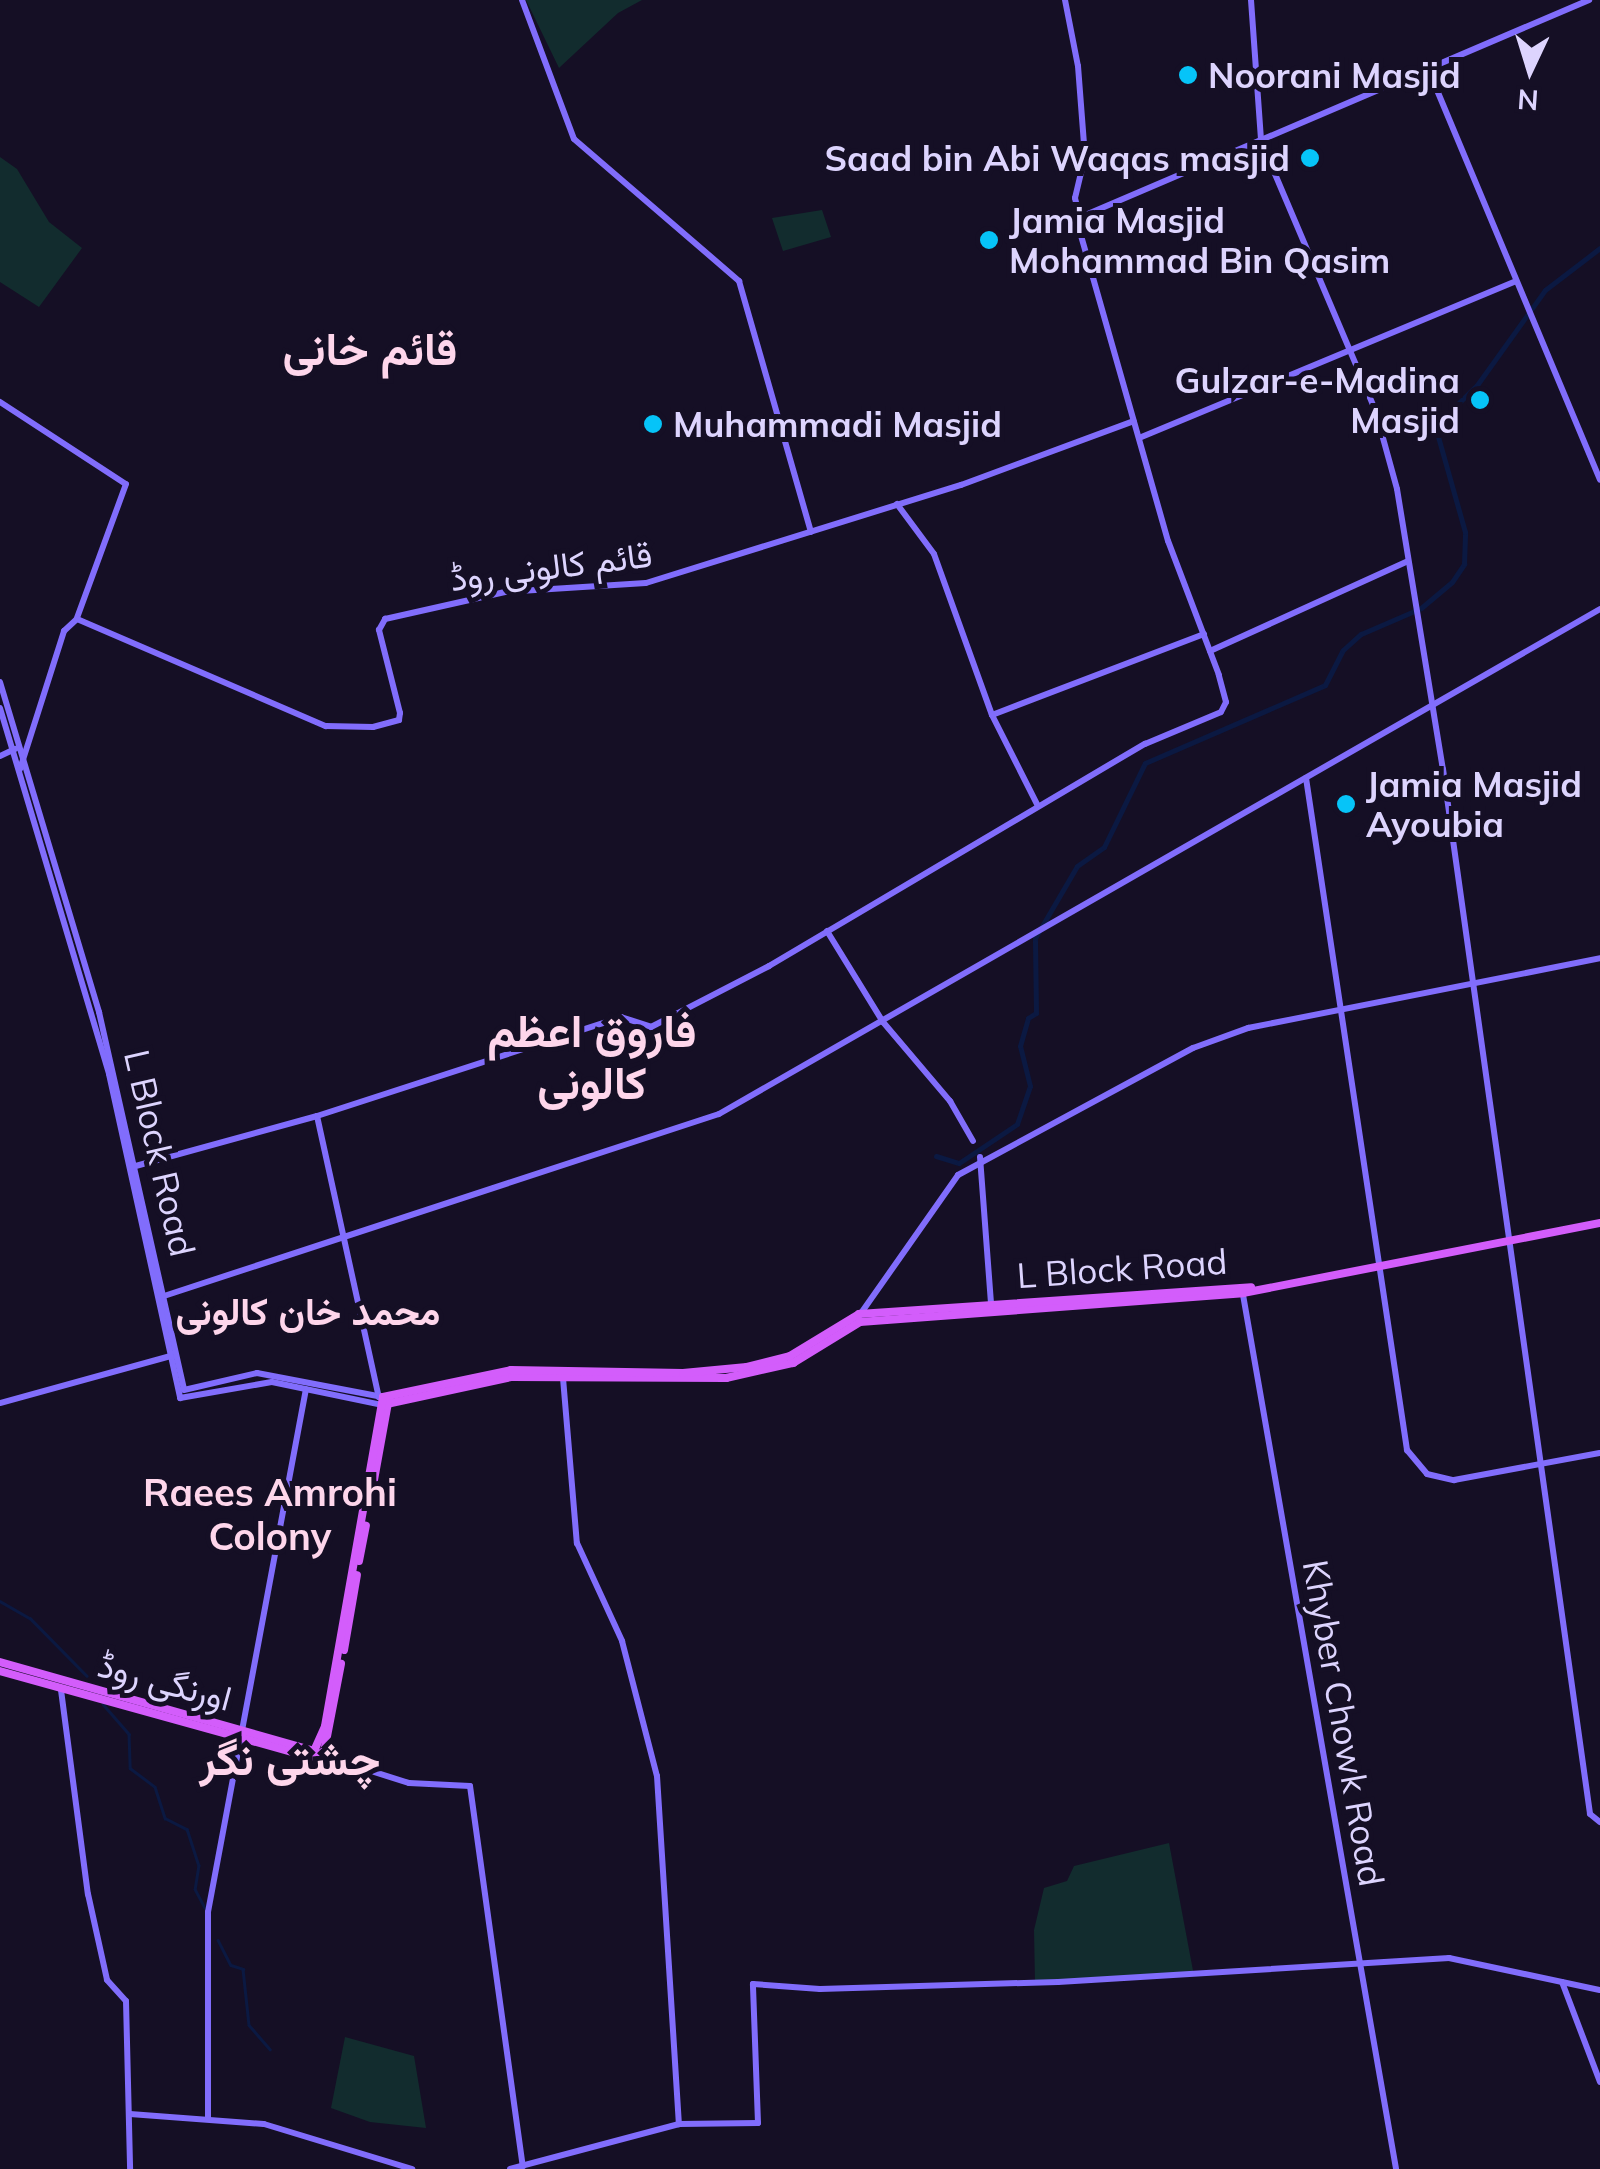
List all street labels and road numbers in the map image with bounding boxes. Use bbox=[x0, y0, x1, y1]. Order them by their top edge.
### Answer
street label: قائم کالونی روڈ bbox=[448, 533, 654, 599]
street label: L Block Road bbox=[116, 1046, 204, 1260]
street label: L Block Road bbox=[1015, 1240, 1229, 1296]
street label: Khyber Chowk Road bbox=[1295, 1557, 1393, 1889]
street label: اورنگی روڈ bbox=[94, 1643, 236, 1719]

